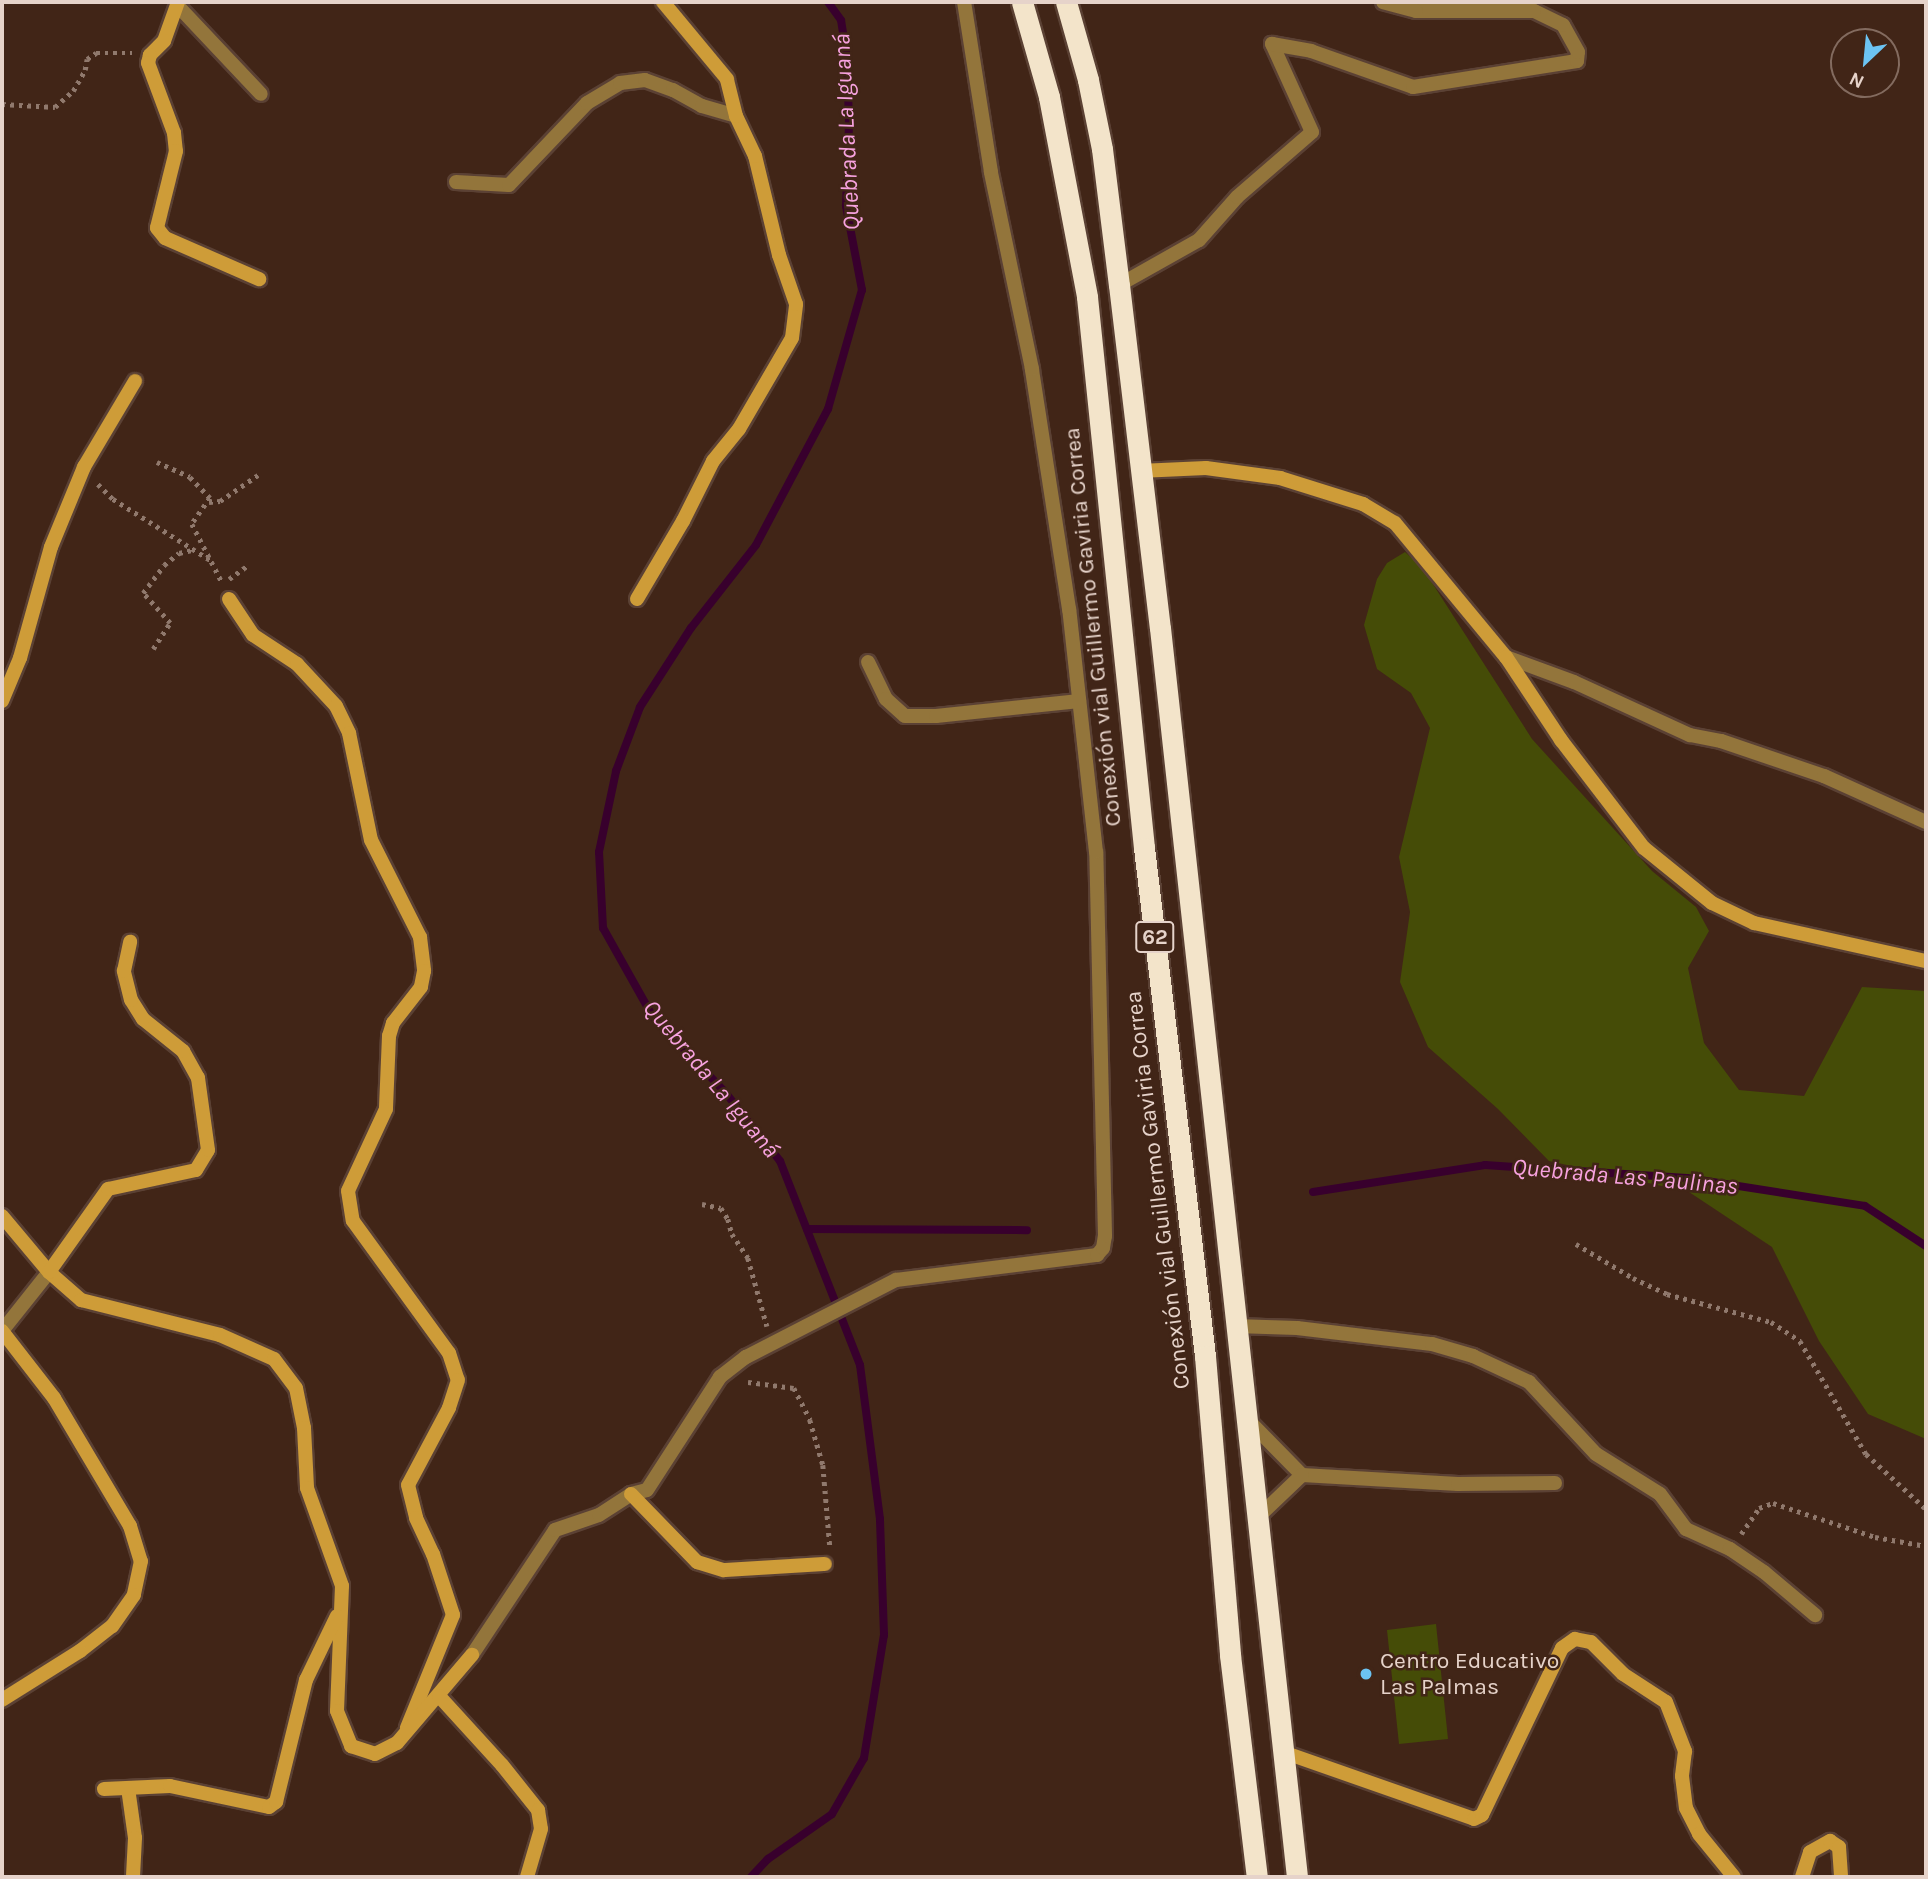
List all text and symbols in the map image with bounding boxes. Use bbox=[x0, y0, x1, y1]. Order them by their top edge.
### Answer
north arrow bbox=[1830, 28, 1900, 98]
water label: Quebrada La Iguaná bbox=[827, 33, 867, 231]
text: N bbox=[1846, 67, 1868, 93]
street label: Conexión vial Guillermo Gaviria Correa bbox=[1058, 426, 1128, 828]
road number: 62 bbox=[1134, 920, 1176, 954]
street label: Conexión vial Guillermo Gaviria Correa bbox=[1120, 989, 1196, 1391]
water label: Quebrada La Iguaná bbox=[637, 994, 785, 1164]
water label: Quebrada Las Paulinas bbox=[1511, 1153, 1739, 1201]
place label: Centro Educativo Las Palmas bbox=[1380, 1647, 1559, 1701]
marker: Centro Educativo Las Palmas bbox=[1358, 1666, 1374, 1682]

